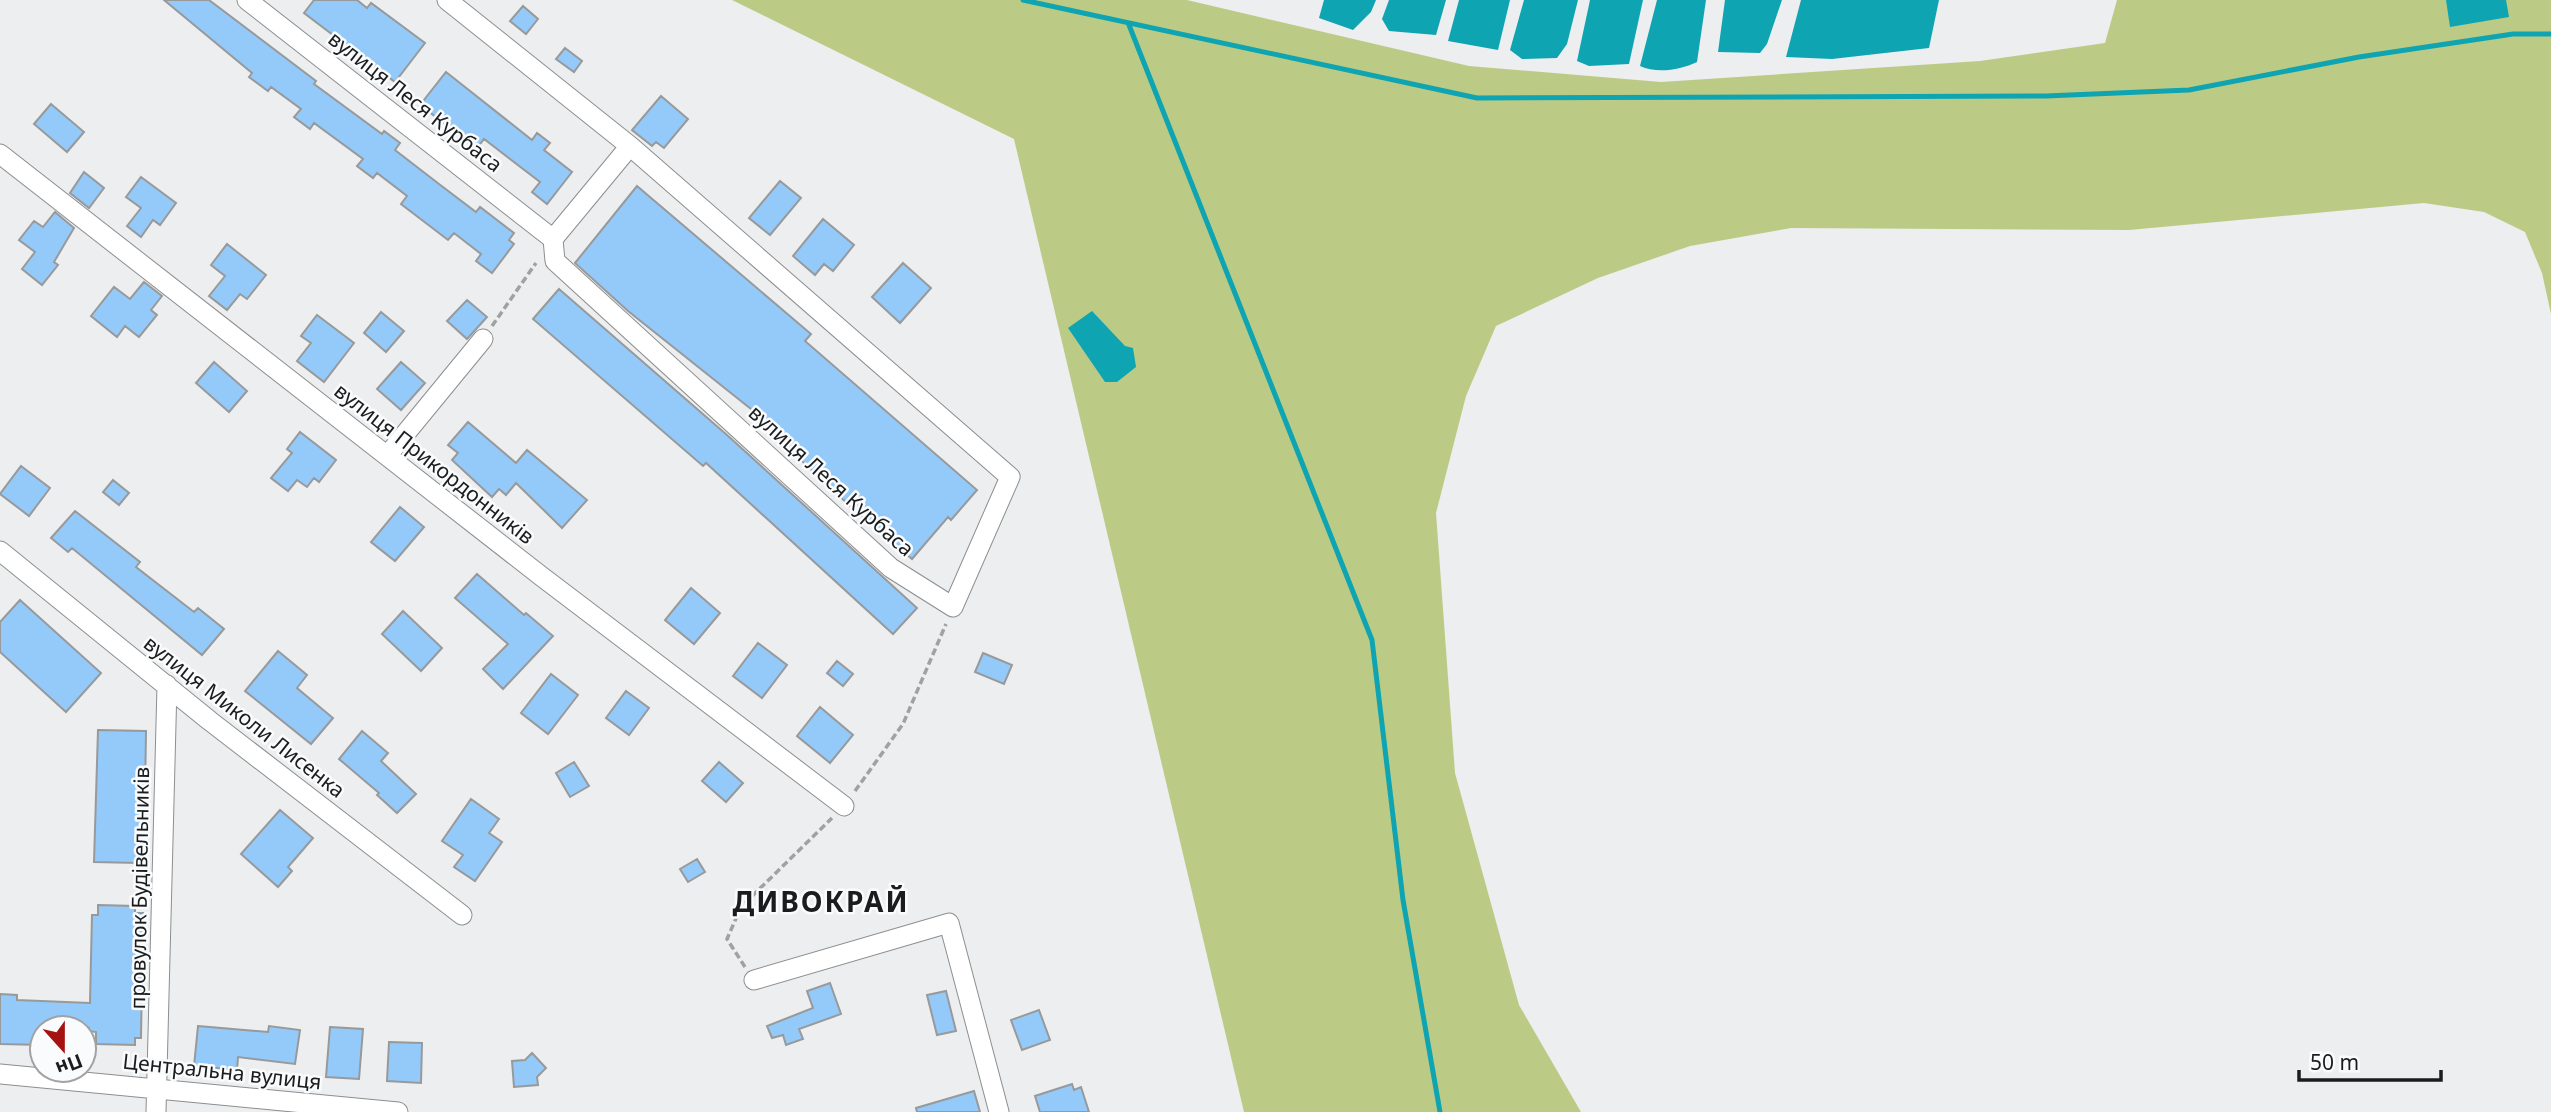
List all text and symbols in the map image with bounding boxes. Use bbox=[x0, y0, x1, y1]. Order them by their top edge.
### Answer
street label: вулиця Леся Курбаса bbox=[323, 24, 508, 178]
street label: вулиця Прикордонників bbox=[329, 376, 540, 550]
street label: вулиця Леся Курбаса bbox=[743, 398, 920, 562]
street label: вулиця Миколи Лисенка bbox=[138, 629, 351, 804]
street label: провулок Будівельників bbox=[123, 766, 155, 1010]
district label: ДИВОКРАЙ bbox=[732, 882, 910, 920]
north arrow bbox=[28, 1014, 98, 1084]
scale bar bbox=[2299, 1038, 2441, 1082]
street label: Центральна вулиця bbox=[121, 1047, 323, 1095]
text: Пн bbox=[52, 1048, 86, 1082]
text: 50 m bbox=[2310, 1048, 2359, 1076]

